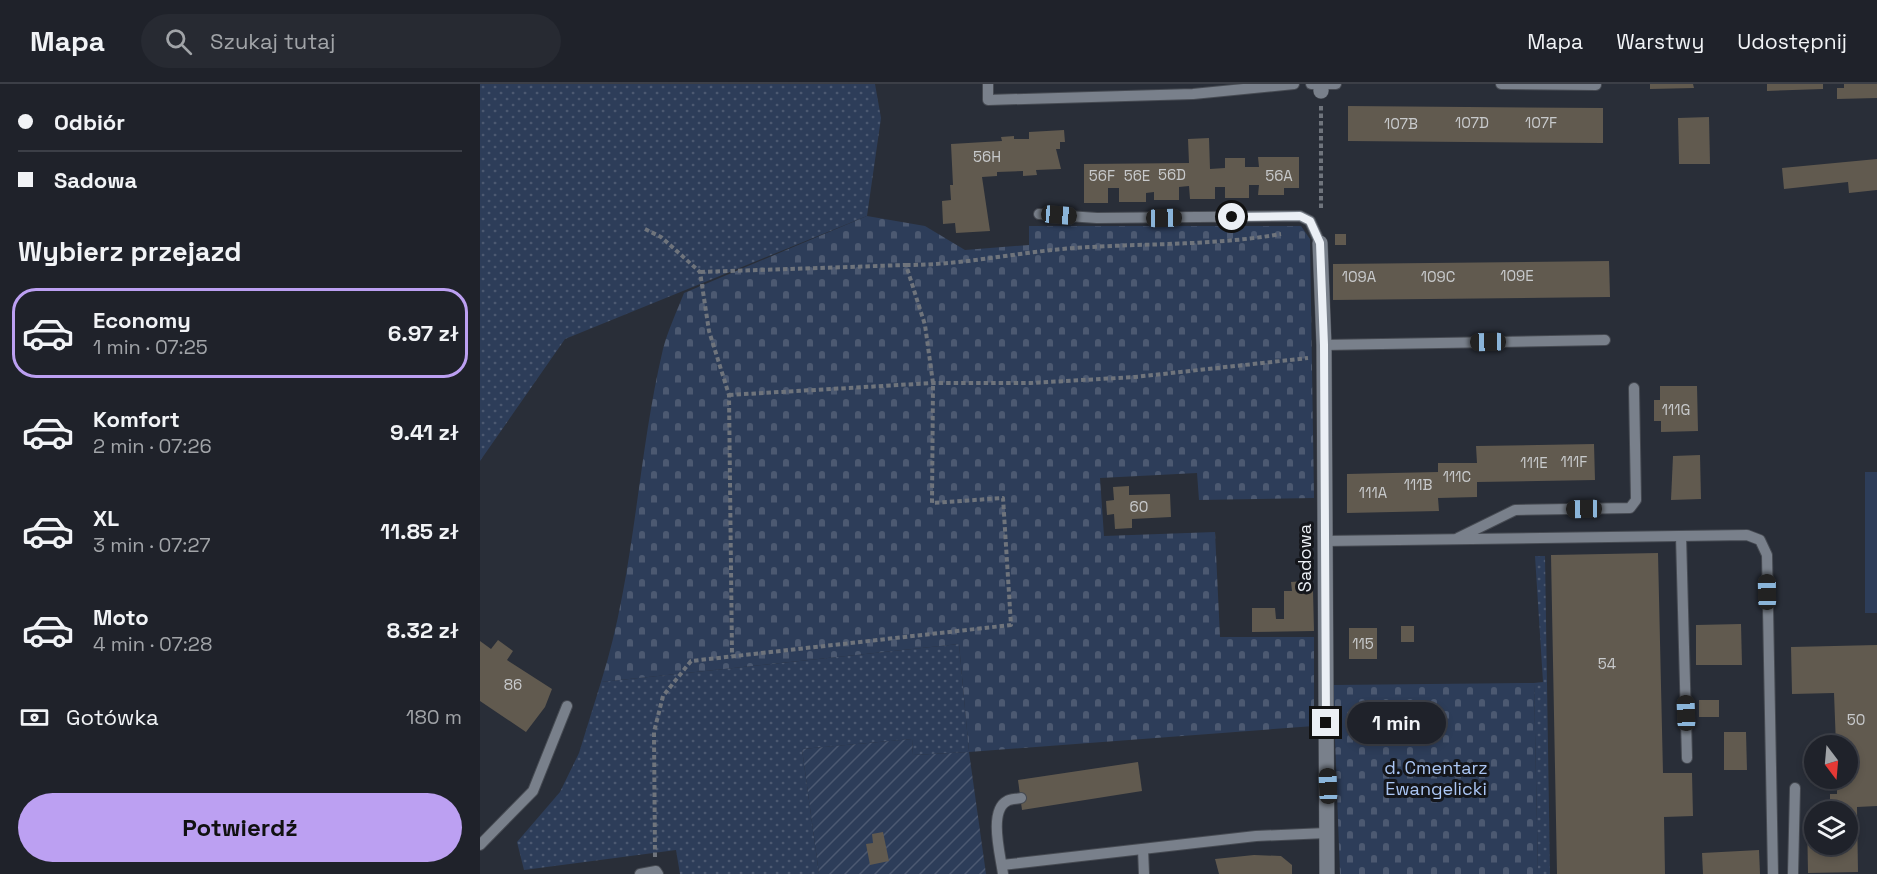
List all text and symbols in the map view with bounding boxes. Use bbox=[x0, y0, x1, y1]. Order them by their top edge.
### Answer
search box bbox=[141, 14, 561, 68]
text: Mapa bbox=[30, 23, 105, 59]
icon: search bbox=[162, 25, 195, 58]
text: Szukaj tutaj bbox=[210, 27, 335, 55]
text: Mapa bbox=[1527, 28, 1583, 55]
text: Warstwy bbox=[1616, 28, 1704, 55]
text: Udostępnij bbox=[1737, 28, 1847, 55]
text: Odbiór bbox=[54, 108, 125, 136]
house number: 107D bbox=[1455, 113, 1489, 132]
house number: 107F bbox=[1525, 113, 1557, 132]
house number: 107B bbox=[1384, 114, 1418, 133]
house number: 56H bbox=[973, 147, 1001, 166]
house number: 56D bbox=[1158, 165, 1186, 184]
text: Sadowa bbox=[54, 166, 137, 194]
house number: 56F bbox=[1089, 166, 1115, 185]
house number: 56E bbox=[1124, 166, 1150, 185]
house number: 56A bbox=[1265, 166, 1293, 185]
route start bbox=[1218, 203, 1245, 230]
car bbox=[1040, 204, 1078, 226]
car bbox=[1146, 209, 1182, 227]
text: Wybierz przejazd bbox=[18, 234, 242, 269]
house number: 109E bbox=[1500, 266, 1534, 285]
house number: 109A bbox=[1342, 267, 1377, 286]
house number: 109C bbox=[1421, 267, 1455, 286]
icon: car bbox=[21, 306, 75, 360]
text: Economy bbox=[93, 306, 191, 334]
text: 6.97 zł bbox=[388, 319, 459, 347]
car bbox=[1470, 333, 1506, 351]
text: 1 min · 07:25 bbox=[93, 334, 208, 360]
house number: 111G bbox=[1662, 400, 1690, 419]
icon: car bbox=[21, 405, 75, 459]
text: Komfort bbox=[93, 405, 180, 433]
text: 9.41 zł bbox=[390, 418, 459, 446]
text: 2 min · 07:26 bbox=[93, 433, 212, 459]
house number: 111F bbox=[1561, 452, 1587, 471]
house number: 111E bbox=[1520, 453, 1548, 472]
house number: 111C bbox=[1443, 467, 1471, 486]
house number: 111B bbox=[1404, 475, 1432, 494]
house number: 111A bbox=[1359, 483, 1388, 502]
house number: 60 bbox=[1130, 497, 1148, 516]
car bbox=[1566, 500, 1602, 518]
icon: car bbox=[21, 504, 75, 558]
text: XL bbox=[93, 504, 119, 532]
text: 11.85 zł bbox=[380, 517, 459, 545]
street label: Sadowa bbox=[1293, 524, 1316, 592]
text: 3 min · 07:27 bbox=[93, 532, 211, 558]
car bbox=[1758, 574, 1776, 610]
icon: car bbox=[21, 603, 75, 657]
text: Moto bbox=[93, 603, 149, 631]
text: 8.32 zł bbox=[387, 616, 459, 644]
text: 4 min · 07:28 bbox=[93, 631, 212, 657]
house number: 115 bbox=[1352, 634, 1374, 653]
house number: 54 bbox=[1598, 654, 1616, 673]
house number: 86 bbox=[504, 675, 522, 694]
car bbox=[1676, 695, 1696, 731]
icon: cash bbox=[18, 701, 51, 734]
callout: 1 min bbox=[1347, 702, 1446, 744]
text: Gotówka bbox=[66, 703, 159, 731]
text: 180 m bbox=[406, 704, 462, 730]
route end bbox=[1312, 709, 1339, 736]
text: 1 min bbox=[1372, 710, 1421, 736]
house number: 50 bbox=[1847, 710, 1865, 729]
north arrow bbox=[1804, 735, 1858, 789]
map controls bbox=[1804, 735, 1858, 855]
park label: d. Cmentarz Ewangelicki bbox=[1384, 756, 1488, 800]
car bbox=[1318, 768, 1338, 804]
button: Potwierdź bbox=[18, 793, 462, 862]
button: layers bbox=[1804, 801, 1858, 855]

